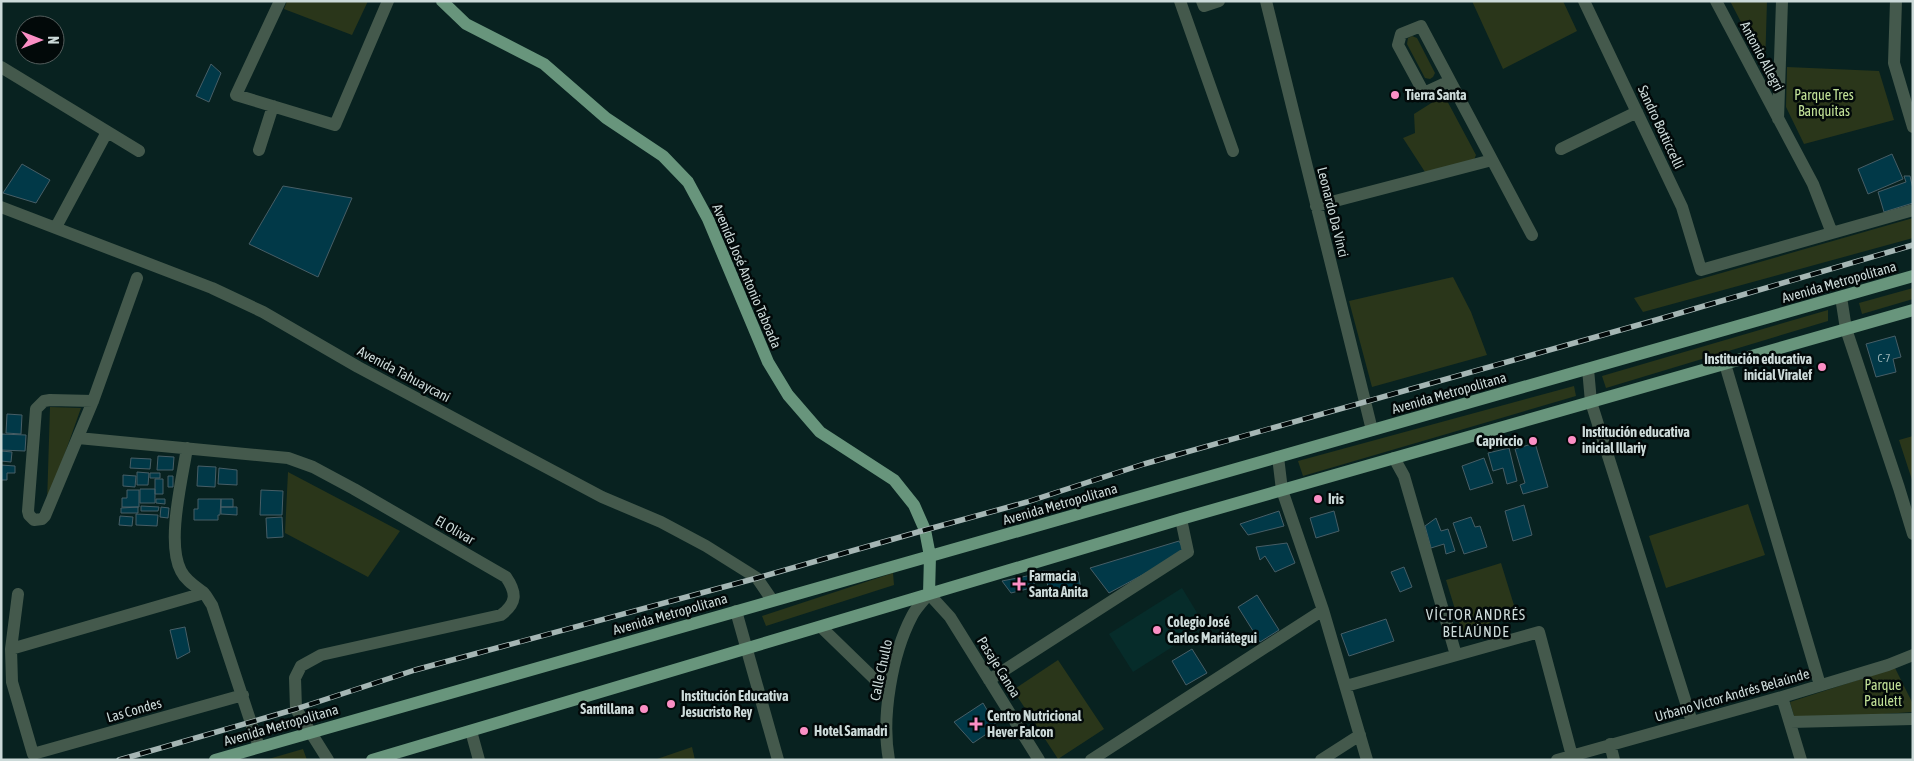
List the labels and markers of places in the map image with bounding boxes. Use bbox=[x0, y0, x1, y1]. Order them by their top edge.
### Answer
place label: Tierra Santa bbox=[1405, 87, 1467, 103]
marker: Tierra Santa bbox=[1389, 89, 1401, 101]
place label: Institución educativa inicial Viralef bbox=[1704, 351, 1812, 383]
marker: Institución educativa inicial Viralef bbox=[1816, 361, 1828, 373]
place label: Institución educativa inicial Illariy bbox=[1582, 424, 1690, 456]
place label: Capriccio bbox=[1476, 433, 1523, 449]
marker: Institución educativa inicial Illariy bbox=[1566, 434, 1578, 446]
marker: Capriccio bbox=[1527, 435, 1539, 447]
place label: Iris bbox=[1328, 491, 1344, 507]
marker: Iris bbox=[1312, 493, 1324, 505]
place label: Farmacia Santa Anita bbox=[1029, 568, 1089, 600]
marker: Farmacia Santa Anita bbox=[1013, 578, 1025, 590]
place label: Colegio José Carlos Mariátegui bbox=[1167, 614, 1257, 646]
marker: Colegio José Carlos Mariátegui bbox=[1151, 624, 1163, 636]
place label: Institución Educativa Jesucristo Rey bbox=[680, 688, 789, 720]
marker: Institución Educativa Jesucristo Rey bbox=[665, 698, 677, 710]
place label: Santillana bbox=[580, 701, 634, 717]
marker: Santillana bbox=[638, 703, 650, 715]
place label: Centro Nutricional Hever Falcon bbox=[987, 708, 1082, 740]
marker: Centro Nutricional Hever Falcon bbox=[969, 717, 983, 731]
place label: Hotel Samadri bbox=[814, 723, 888, 739]
marker: Hotel Samadri bbox=[798, 725, 810, 737]

